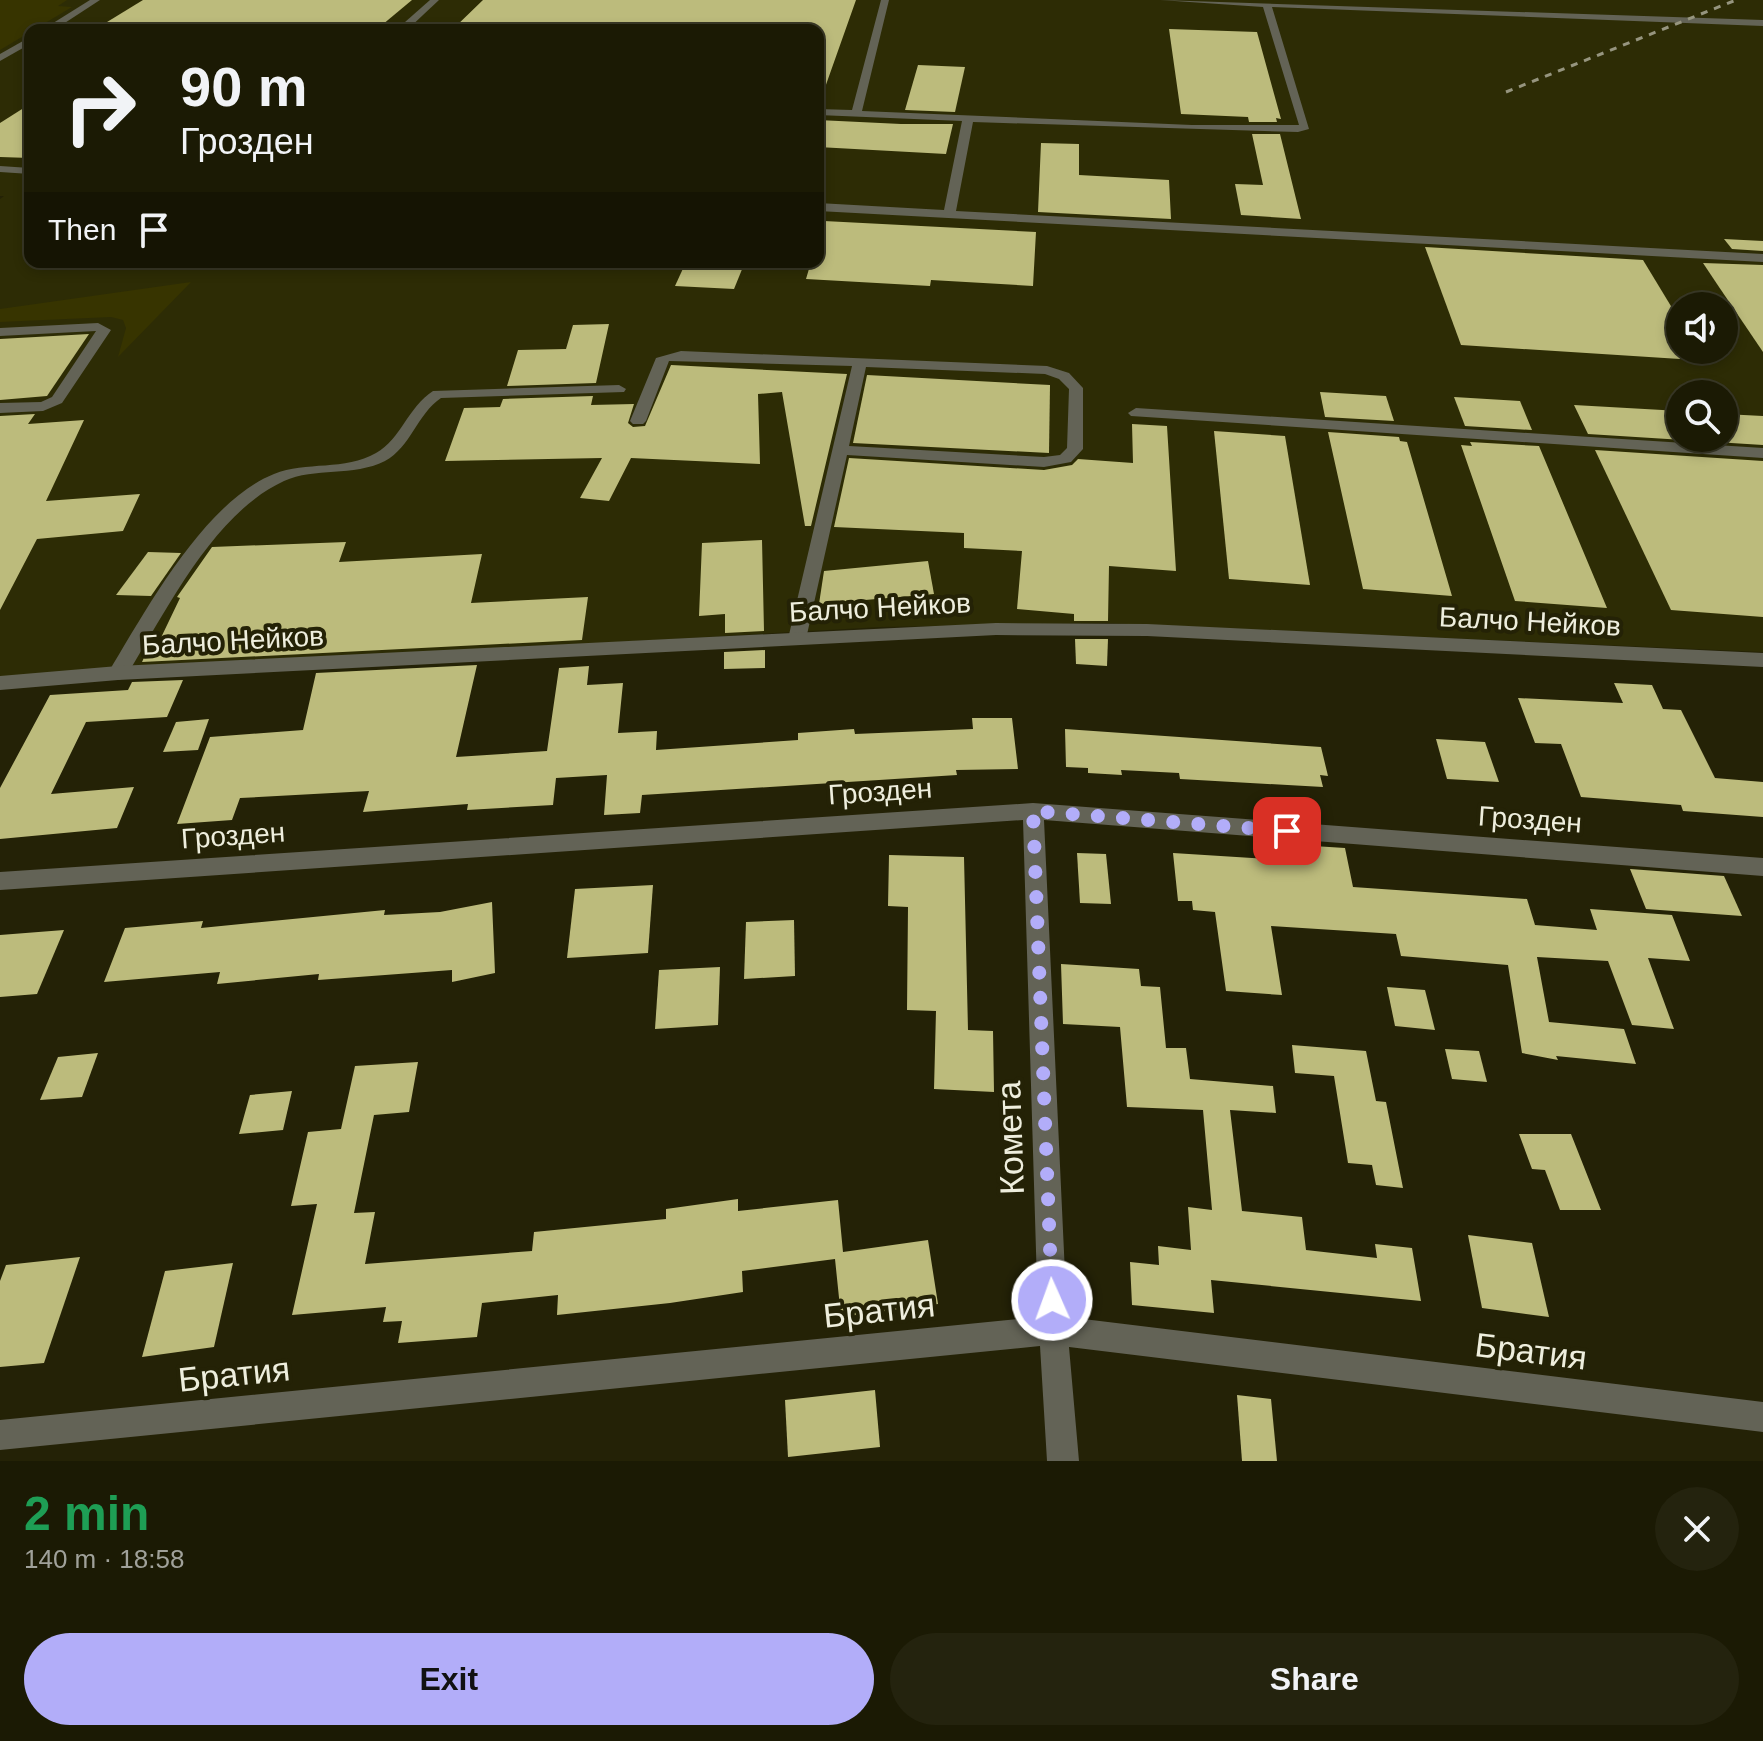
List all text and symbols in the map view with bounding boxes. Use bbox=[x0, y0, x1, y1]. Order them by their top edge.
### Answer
text: 90 m bbox=[180, 55, 308, 118]
icon: right bbox=[48, 56, 152, 160]
text: Грозден bbox=[180, 121, 314, 162]
icon: arrive bbox=[132, 208, 176, 252]
text: Then bbox=[48, 213, 116, 246]
map controls bbox=[1666, 292, 1738, 452]
button: sound bbox=[1666, 292, 1738, 364]
button: search bbox=[1666, 380, 1738, 452]
street label: Балчо Нейков bbox=[788, 587, 972, 628]
street label: Балчо Нейков bbox=[1438, 601, 1622, 642]
street label: Балчо Нейков bbox=[141, 620, 325, 661]
street label: Грозден bbox=[827, 772, 933, 811]
pin bbox=[1253, 797, 1321, 865]
street label: Грозден bbox=[1477, 800, 1583, 839]
icon: arrive bbox=[1265, 809, 1309, 853]
street label: Грозден bbox=[180, 816, 286, 855]
street label: Комета bbox=[989, 1080, 1031, 1196]
position arrow bbox=[1010, 1258, 1094, 1342]
street label: Братия bbox=[821, 1285, 937, 1335]
street label: Братия bbox=[1473, 1325, 1589, 1377]
street label: Братия bbox=[176, 1349, 292, 1399]
text: 2 min bbox=[24, 1487, 149, 1540]
button: close bbox=[1655, 1487, 1739, 1571]
text: 140 m · 18:58 bbox=[24, 1544, 184, 1574]
button: Exit bbox=[24, 1633, 874, 1725]
button: Share bbox=[890, 1633, 1739, 1725]

